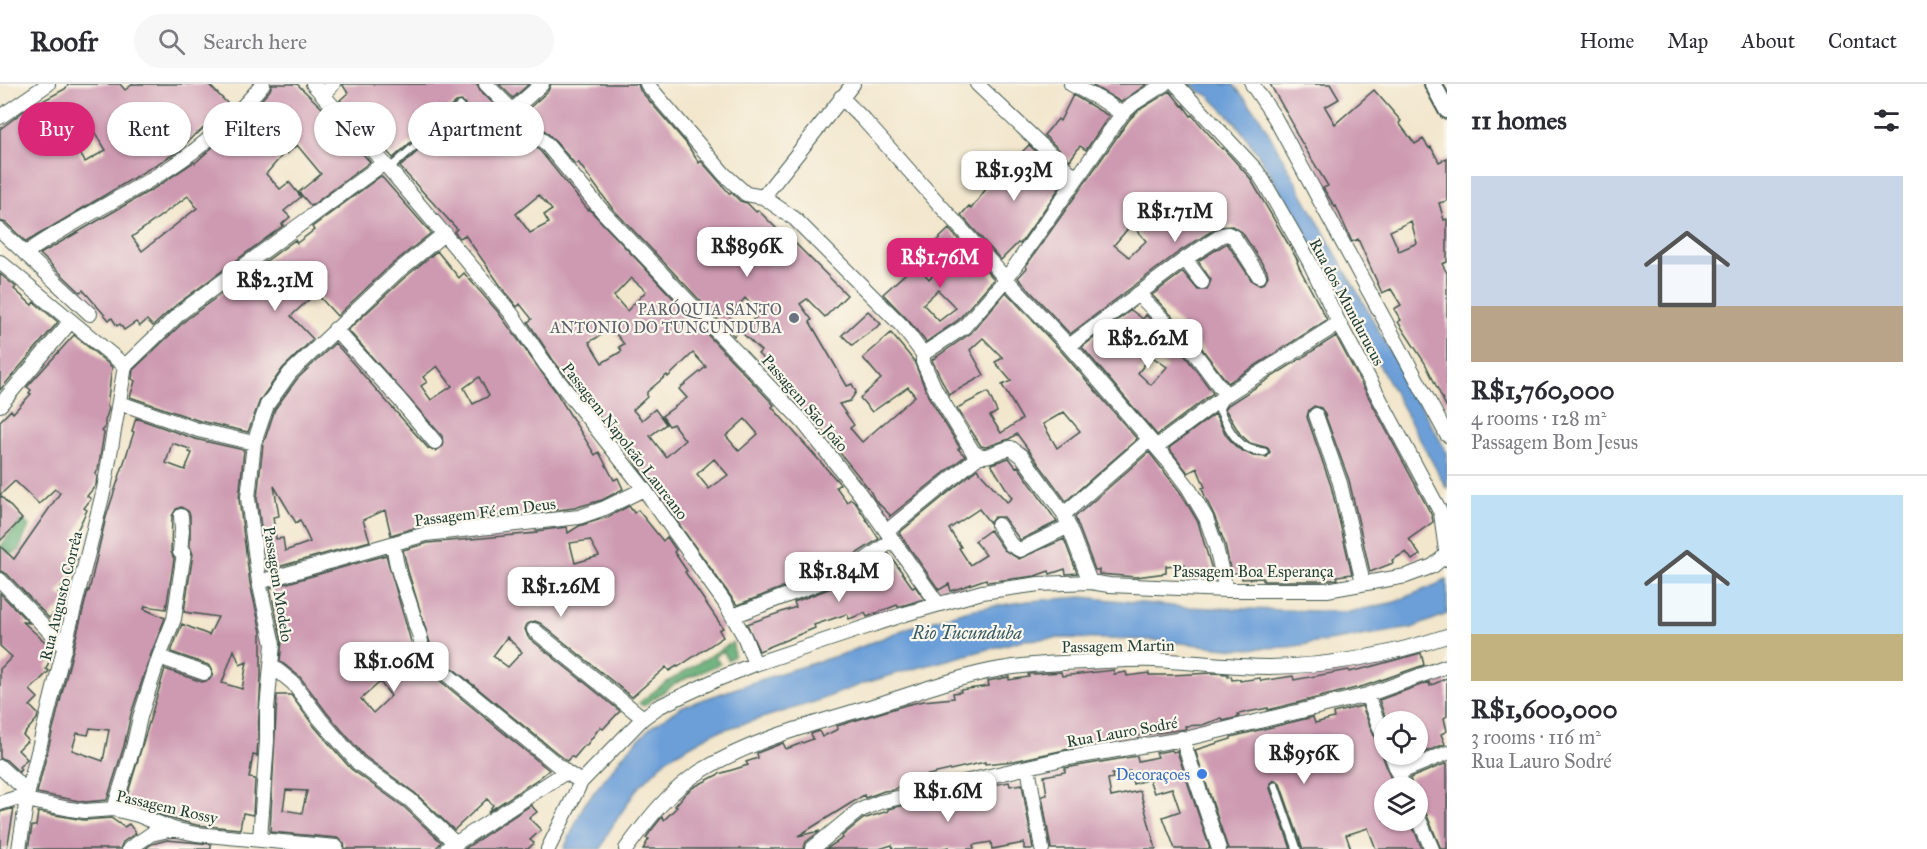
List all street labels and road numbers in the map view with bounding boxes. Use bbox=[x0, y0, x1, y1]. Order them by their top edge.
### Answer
street label: Rua dos Mundurucus bbox=[1305, 235, 1389, 369]
street label: Passagem São João bbox=[757, 351, 852, 456]
street label: Passagem Napoleão Laureano bbox=[557, 359, 692, 524]
street label: Passagem Fé em Deus bbox=[413, 494, 557, 531]
street label: Passagem Modelo bbox=[259, 525, 297, 643]
street label: Rua Augusto Corrêa bbox=[36, 529, 87, 663]
street label: Passagem Boa Esperança bbox=[1173, 562, 1334, 582]
street label: Passagem Martin bbox=[1061, 636, 1175, 657]
street label: Rua Lauro Sodré bbox=[1065, 713, 1179, 751]
street label: Passagem Rossy bbox=[114, 786, 220, 829]

